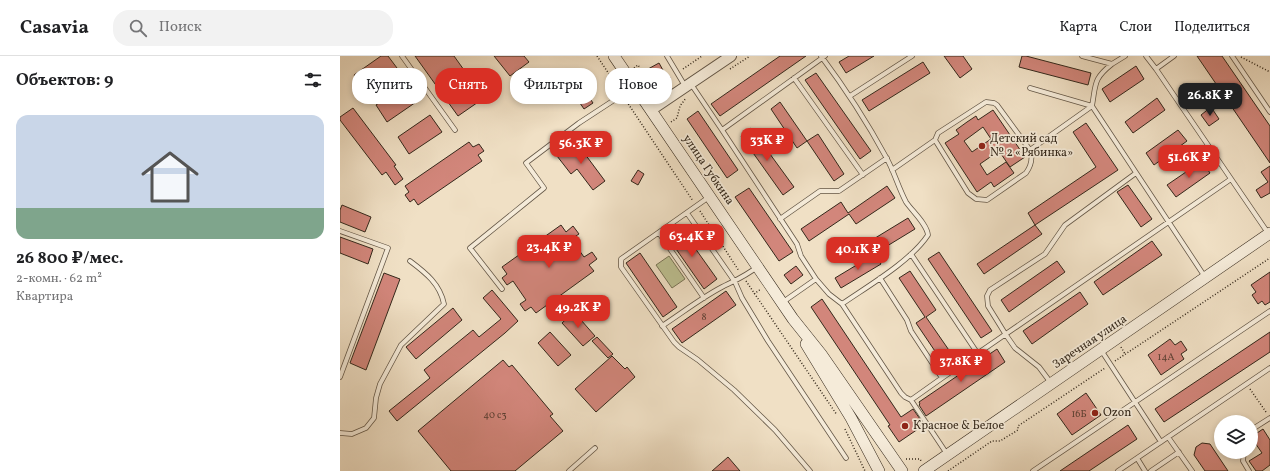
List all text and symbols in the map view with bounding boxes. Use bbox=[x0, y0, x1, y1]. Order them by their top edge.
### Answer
search box bbox=[113, 10, 393, 46]
text: Casavia bbox=[20, 15, 89, 41]
icon: search bbox=[127, 17, 149, 39]
text: Поиск bbox=[159, 17, 202, 38]
text: Карта bbox=[1059, 18, 1097, 37]
text: Слои bbox=[1119, 18, 1152, 37]
text: Поделиться bbox=[1174, 18, 1250, 37]
chip: Купить bbox=[352, 68, 427, 104]
chip: Снять bbox=[435, 68, 502, 104]
chip: Фильтры bbox=[510, 68, 597, 104]
chip: Новое bbox=[605, 68, 672, 104]
text: Объектов: 9 bbox=[16, 69, 113, 92]
icon: filters bbox=[302, 69, 324, 91]
pin: 26.8K ₽ bbox=[1173, 83, 1247, 117]
text: 26.8K ₽ bbox=[1187, 87, 1233, 105]
pin: 33K ₽ bbox=[739, 128, 795, 162]
pin: 56.3K ₽ bbox=[544, 131, 618, 165]
place label: Детский сад № 2 «Рябинка» bbox=[990, 131, 1073, 161]
street label: улица Губкина bbox=[679, 132, 738, 208]
text: 33K ₽ bbox=[750, 132, 784, 150]
text: 56.3K ₽ bbox=[559, 135, 603, 153]
icon: home bbox=[134, 141, 206, 213]
marker: Детский сад № 2 «Рябинка» bbox=[977, 141, 987, 151]
pin: 51.6K ₽ bbox=[1152, 145, 1226, 179]
text: 51.6K ₽ bbox=[1167, 149, 1211, 167]
pin: 63.4K ₽ bbox=[655, 224, 729, 258]
text: 63.4K ₽ bbox=[669, 228, 715, 246]
pin: 23.4K ₽ bbox=[512, 235, 586, 269]
pin: 40.1K ₽ bbox=[821, 237, 895, 271]
text: 23.4K ₽ bbox=[526, 239, 572, 257]
text: 40.1K ₽ bbox=[835, 241, 881, 259]
text: 26 800 ₽/мес. bbox=[16, 247, 124, 270]
text: 2-комн. · 62 m² bbox=[16, 270, 102, 288]
text: Квартира bbox=[16, 288, 73, 306]
pin: 49.2K ₽ bbox=[541, 295, 615, 329]
text: 49.2K ₽ bbox=[555, 299, 601, 317]
house number: 8 bbox=[701, 310, 707, 324]
street label: Заречная улица bbox=[1050, 311, 1130, 373]
pin: 37.8K ₽ bbox=[924, 349, 998, 383]
house number: 14А bbox=[1158, 350, 1174, 364]
text: 37.8K ₽ bbox=[939, 353, 983, 371]
place label: Ozon bbox=[1103, 405, 1131, 421]
house number: 16Б bbox=[1071, 407, 1087, 421]
house number: 40 с3 bbox=[483, 408, 507, 422]
marker: Ozon bbox=[1090, 408, 1100, 418]
map controls bbox=[1214, 415, 1258, 459]
button: layers bbox=[1214, 415, 1258, 459]
place label: Красное & Белое bbox=[913, 418, 1004, 434]
marker: Красное & Белое bbox=[900, 421, 910, 431]

